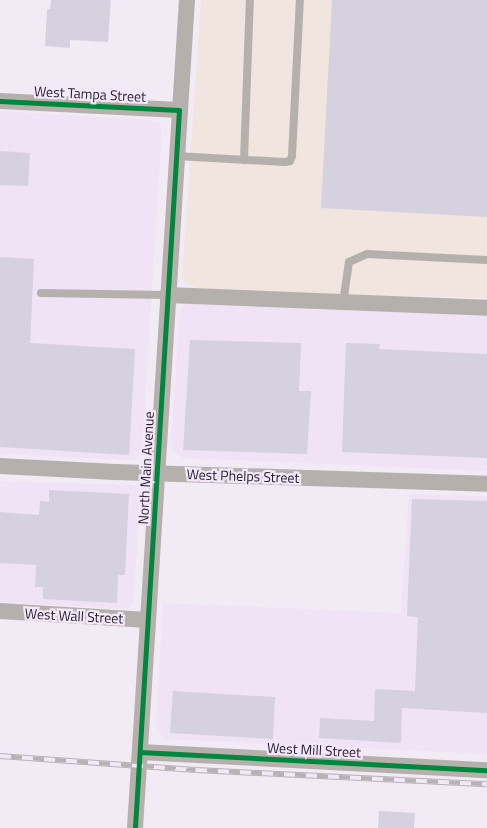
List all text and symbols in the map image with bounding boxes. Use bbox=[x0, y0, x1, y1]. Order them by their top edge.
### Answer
street label: West Tampa Street bbox=[34, 83, 146, 105]
street label: North Main Avenue bbox=[135, 411, 157, 525]
street label: West Phelps Street bbox=[186, 466, 300, 486]
street label: West Wall Street bbox=[24, 605, 124, 627]
street label: West Mill Street bbox=[267, 739, 361, 761]

